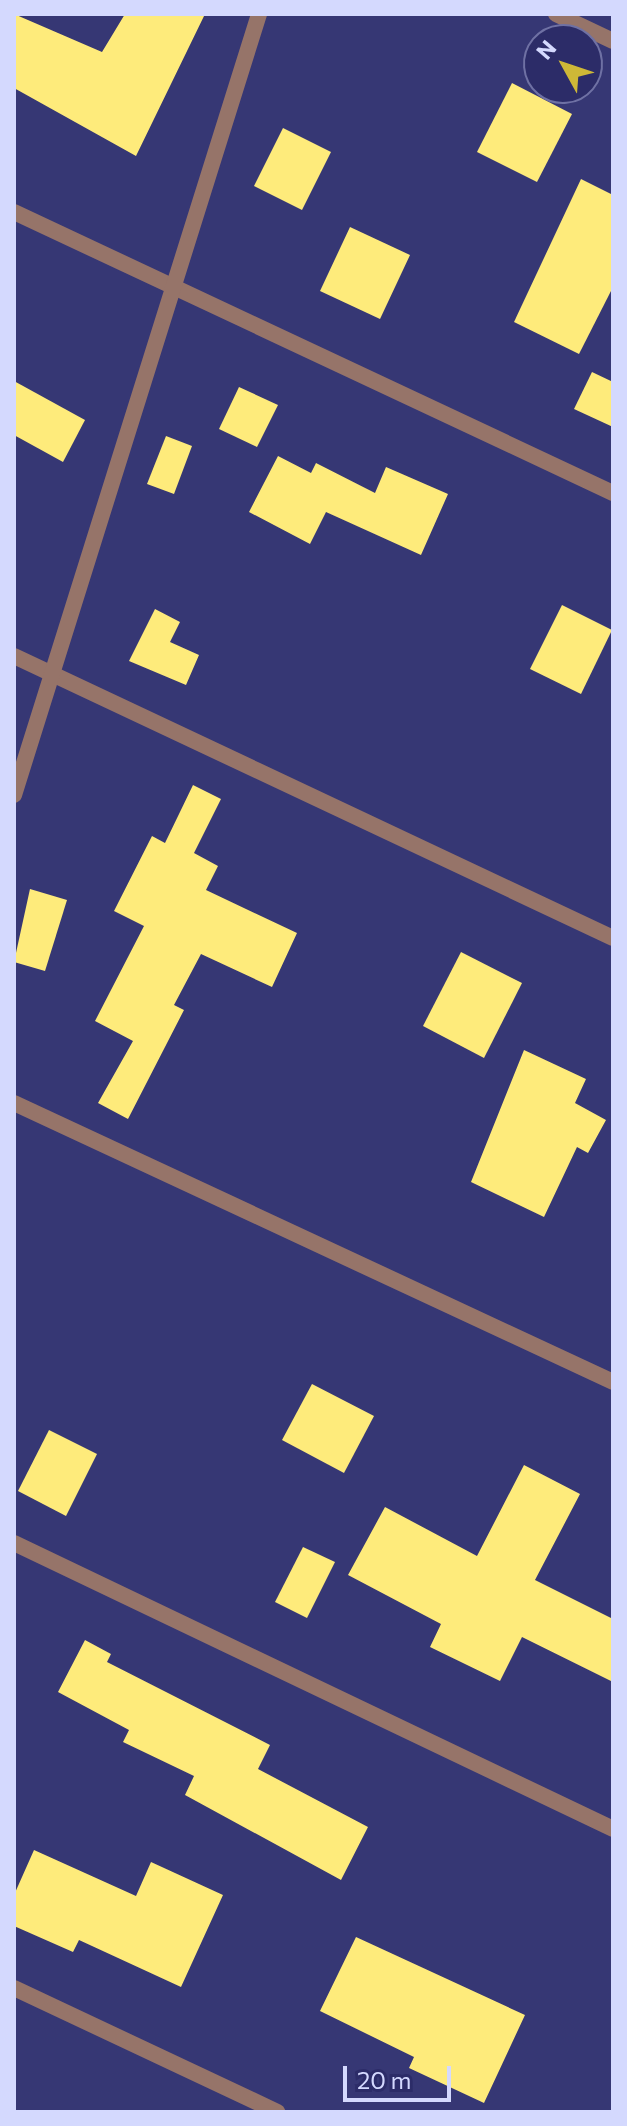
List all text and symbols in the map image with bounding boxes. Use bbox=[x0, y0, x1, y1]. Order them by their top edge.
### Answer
north arrow bbox=[523, 24, 603, 104]
text: N bbox=[530, 35, 561, 65]
scale bar bbox=[347, 2050, 455, 2100]
text: 20 m bbox=[357, 2065, 411, 2094]

